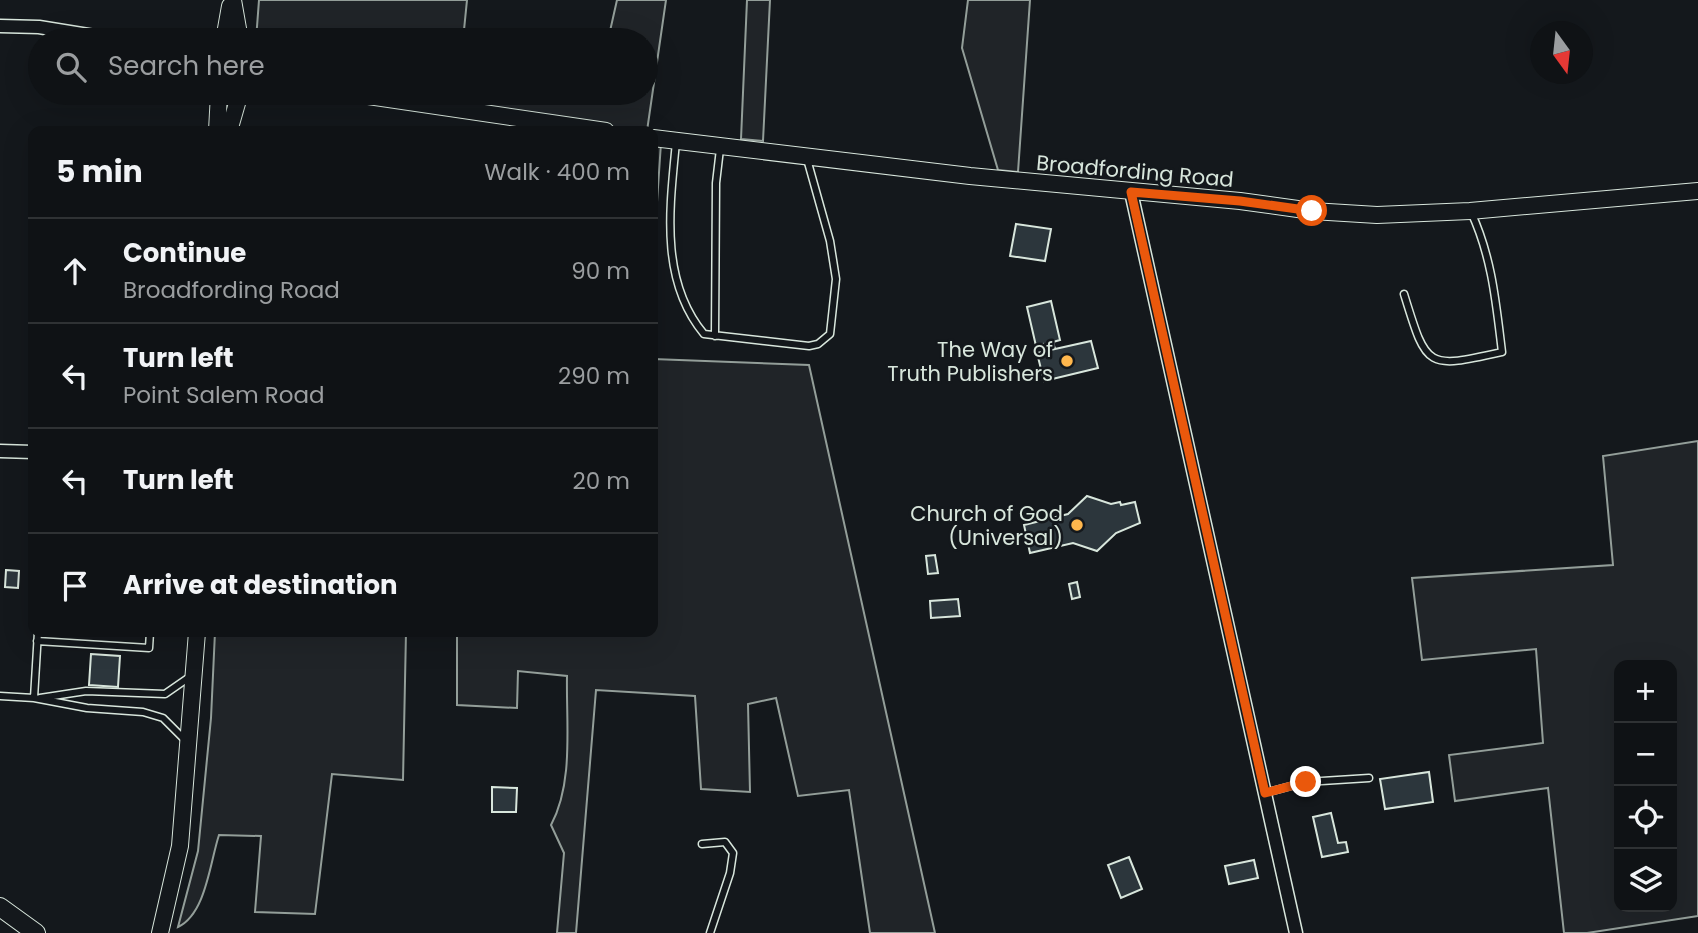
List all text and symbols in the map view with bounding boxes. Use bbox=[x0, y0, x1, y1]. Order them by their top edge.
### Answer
north arrow bbox=[1530, 21, 1593, 84]
search box bbox=[28, 28, 658, 105]
icon: search bbox=[52, 48, 90, 86]
text: Search here bbox=[108, 48, 265, 84]
street label: Broadfording Road bbox=[1035, 148, 1235, 194]
text: 5 min bbox=[56, 150, 143, 193]
text: Walk · 400 m bbox=[484, 156, 630, 188]
route start bbox=[1296, 195, 1327, 226]
text: Continue bbox=[123, 235, 246, 271]
icon: ahead bbox=[56, 252, 94, 290]
text: 90 m bbox=[571, 255, 630, 287]
text: Broadfording Road bbox=[123, 274, 340, 306]
place label: The Way of Truth Publishers bbox=[887, 335, 1053, 388]
text: Turn left bbox=[123, 340, 234, 376]
marker: The Way of Truth Publishers bbox=[1059, 353, 1075, 369]
icon: left bbox=[56, 357, 94, 395]
text: 290 m bbox=[558, 360, 630, 392]
text: Point Salem Road bbox=[123, 379, 325, 411]
icon: left bbox=[56, 462, 94, 500]
text: Turn left bbox=[123, 462, 234, 498]
text: 20 m bbox=[572, 465, 630, 497]
place label: Church of God (Universal) bbox=[910, 499, 1063, 552]
marker: Church of God (Universal) bbox=[1069, 517, 1085, 533]
icon: arrive bbox=[56, 567, 94, 605]
text: Arrive at destination bbox=[123, 567, 398, 603]
map controls bbox=[1614, 660, 1677, 912]
button: + bbox=[1614, 660, 1677, 723]
button: − bbox=[1614, 723, 1677, 786]
route end bbox=[1290, 766, 1321, 797]
button: locate bbox=[1614, 786, 1677, 849]
button: layers bbox=[1614, 849, 1677, 912]

